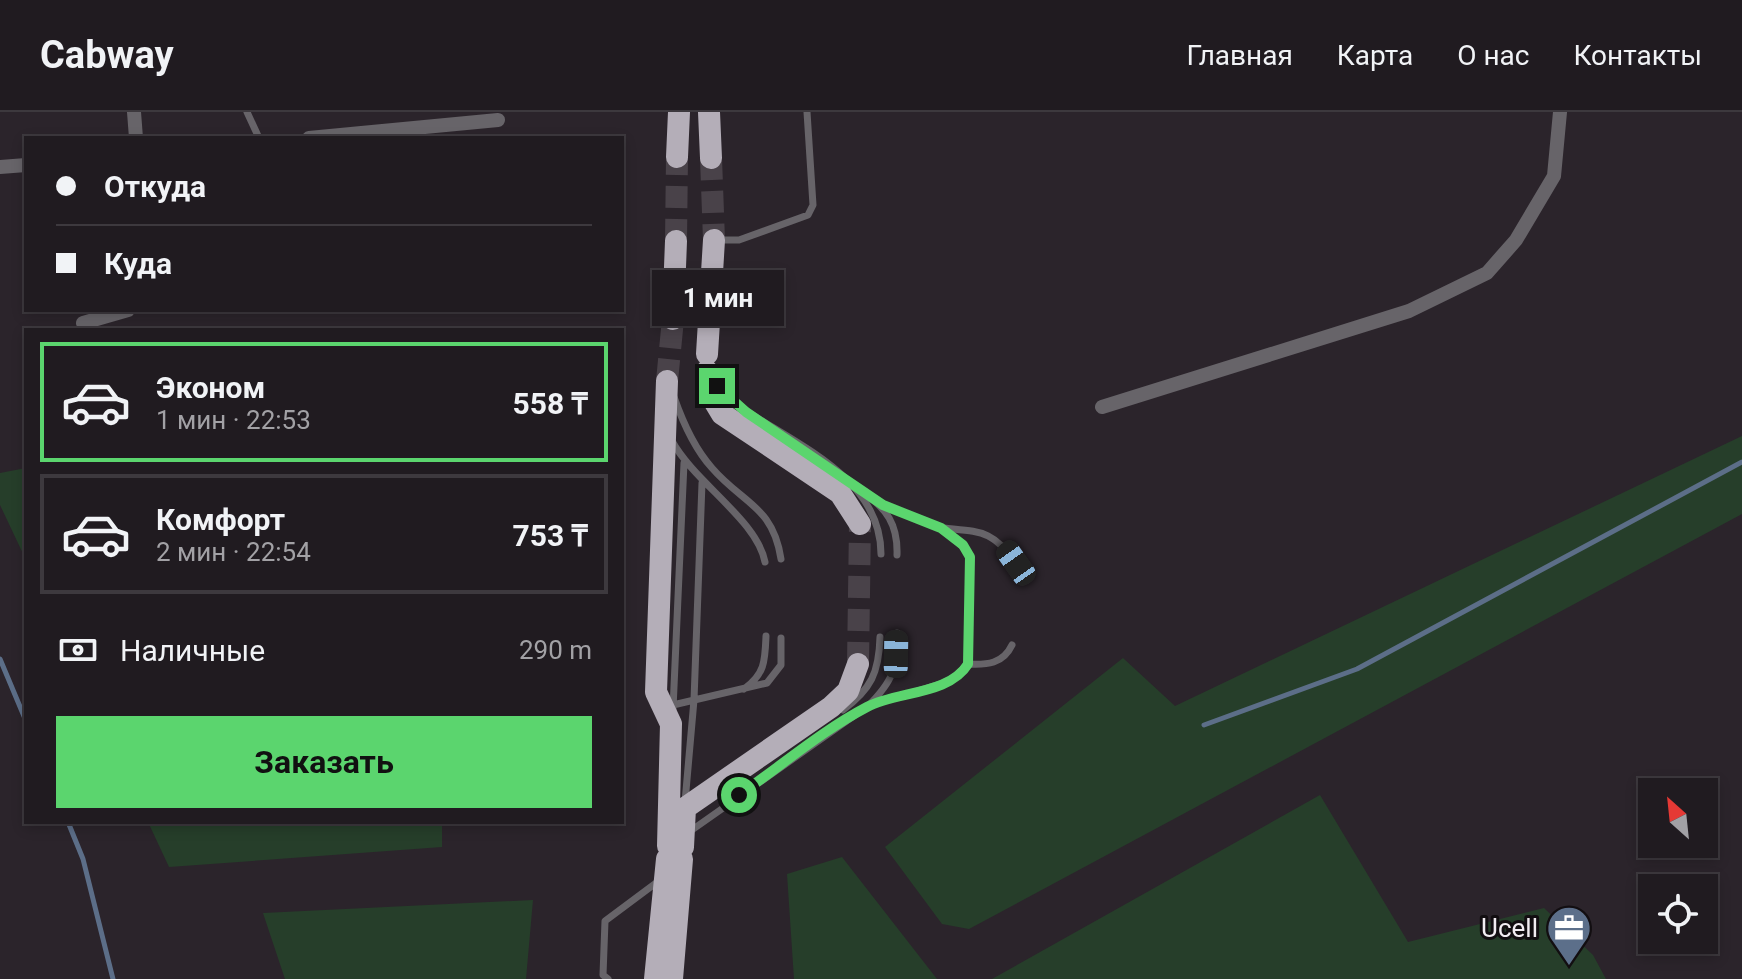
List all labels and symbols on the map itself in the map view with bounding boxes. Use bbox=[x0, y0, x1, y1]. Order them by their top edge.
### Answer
callout: 1 мин bbox=[651, 270, 783, 326]
route end bbox=[699, 368, 735, 404]
car bbox=[992, 536, 1040, 590]
car bbox=[884, 630, 908, 678]
route start bbox=[721, 777, 757, 813]
north arrow bbox=[1638, 778, 1718, 858]
office icon: Ucell bbox=[1545, 904, 1593, 967]
place label: Ucell bbox=[1481, 913, 1538, 943]

